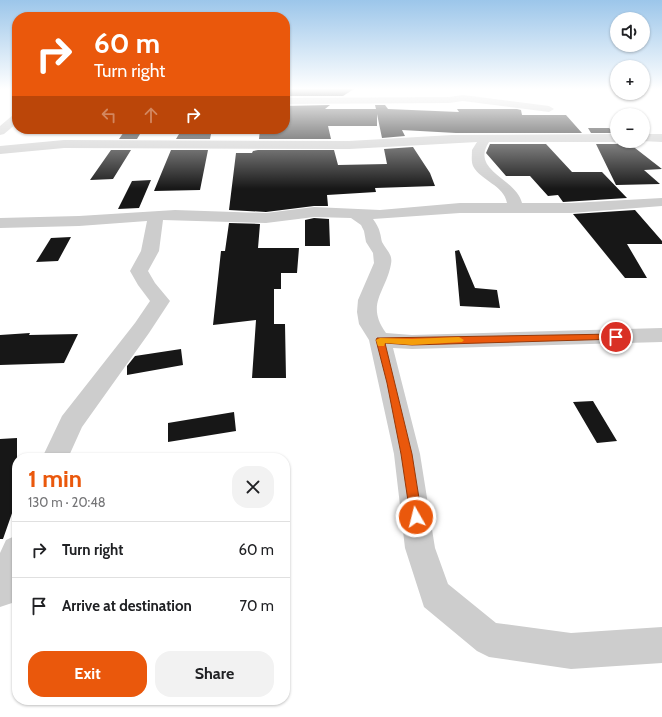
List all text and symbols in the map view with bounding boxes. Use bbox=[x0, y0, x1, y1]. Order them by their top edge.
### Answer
map controls bbox=[610, 12, 650, 148]
button: sound bbox=[610, 12, 650, 52]
text: 60 m bbox=[94, 26, 160, 60]
icon: right bbox=[28, 28, 80, 80]
text: Turn right bbox=[94, 60, 165, 82]
button: + bbox=[610, 60, 650, 100]
icon: left bbox=[98, 104, 120, 126]
icon: ahead bbox=[140, 104, 162, 126]
icon: right bbox=[182, 104, 204, 126]
button: − bbox=[610, 108, 650, 148]
pin bbox=[599, 320, 633, 354]
icon: arrive bbox=[605, 326, 627, 348]
text: 1 min bbox=[28, 464, 82, 493]
button: close bbox=[232, 466, 274, 508]
text: 130 m · 20:48 bbox=[28, 494, 106, 510]
position arrow bbox=[395, 496, 437, 538]
icon: right bbox=[28, 539, 50, 561]
text: Turn right bbox=[62, 541, 123, 559]
text: 60 m bbox=[238, 541, 274, 559]
icon: arrive bbox=[28, 595, 50, 617]
text: Arrive at destination bbox=[62, 597, 192, 615]
text: 70 m bbox=[240, 597, 274, 615]
button: Exit bbox=[28, 651, 147, 697]
button: Share bbox=[155, 651, 274, 697]

